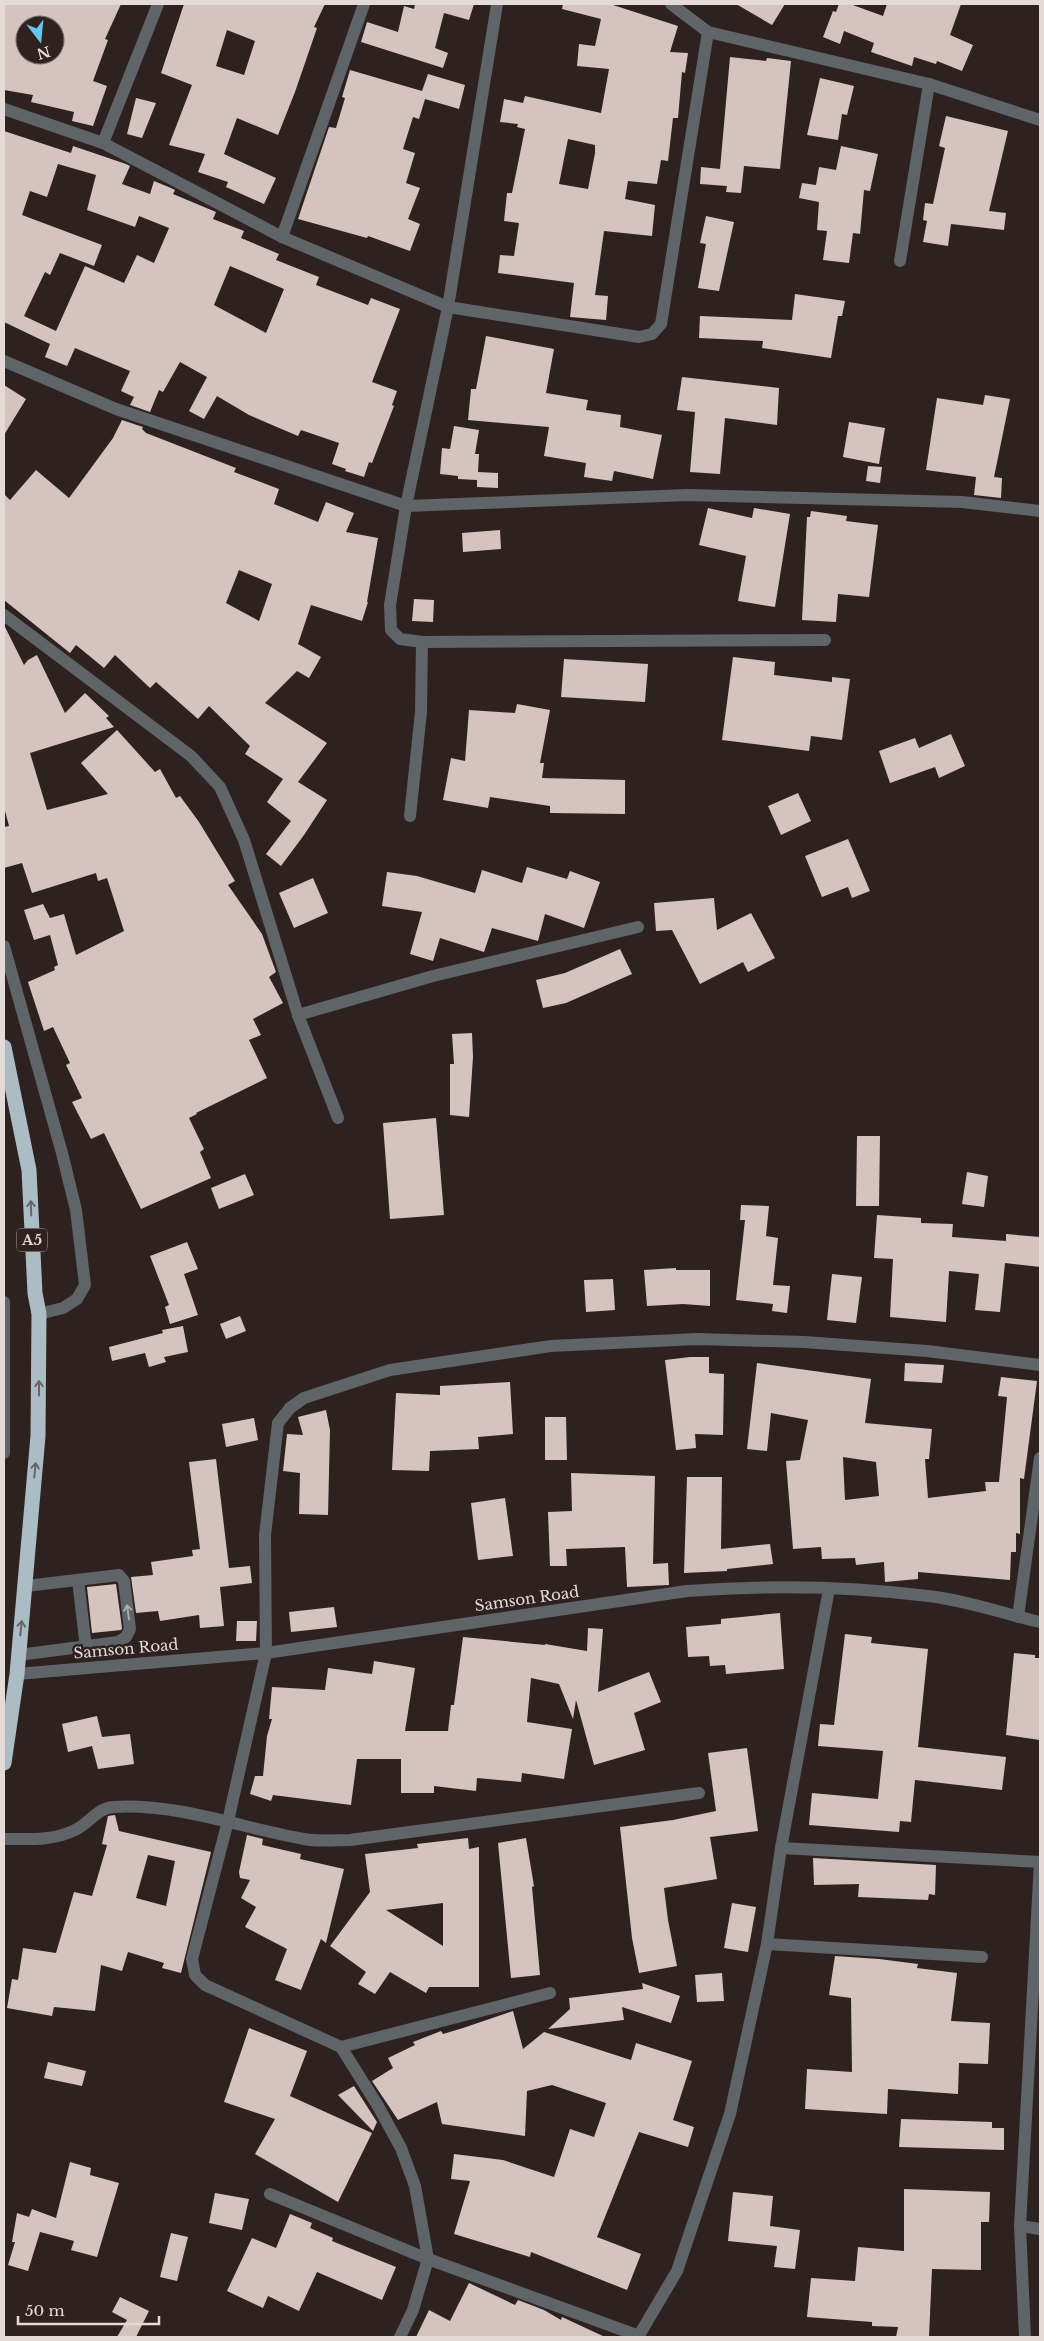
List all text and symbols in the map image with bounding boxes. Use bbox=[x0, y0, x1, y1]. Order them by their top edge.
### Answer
north arrow bbox=[15, 15, 65, 65]
text: N bbox=[35, 42, 52, 63]
one-way arrow bbox=[26, 1200, 36, 1216]
road number: A5 bbox=[17, 1228, 47, 1252]
one-way arrow bbox=[34, 1380, 44, 1396]
one-way arrow bbox=[30, 1463, 40, 1479]
street label: Samson Road bbox=[473, 1582, 580, 1615]
one-way arrow bbox=[123, 1604, 133, 1620]
one-way arrow bbox=[17, 1621, 26, 1637]
street label: Samson Road bbox=[73, 1634, 179, 1663]
scale bar bbox=[18, 2294, 159, 2326]
text: 50 m bbox=[25, 2301, 65, 2320]

